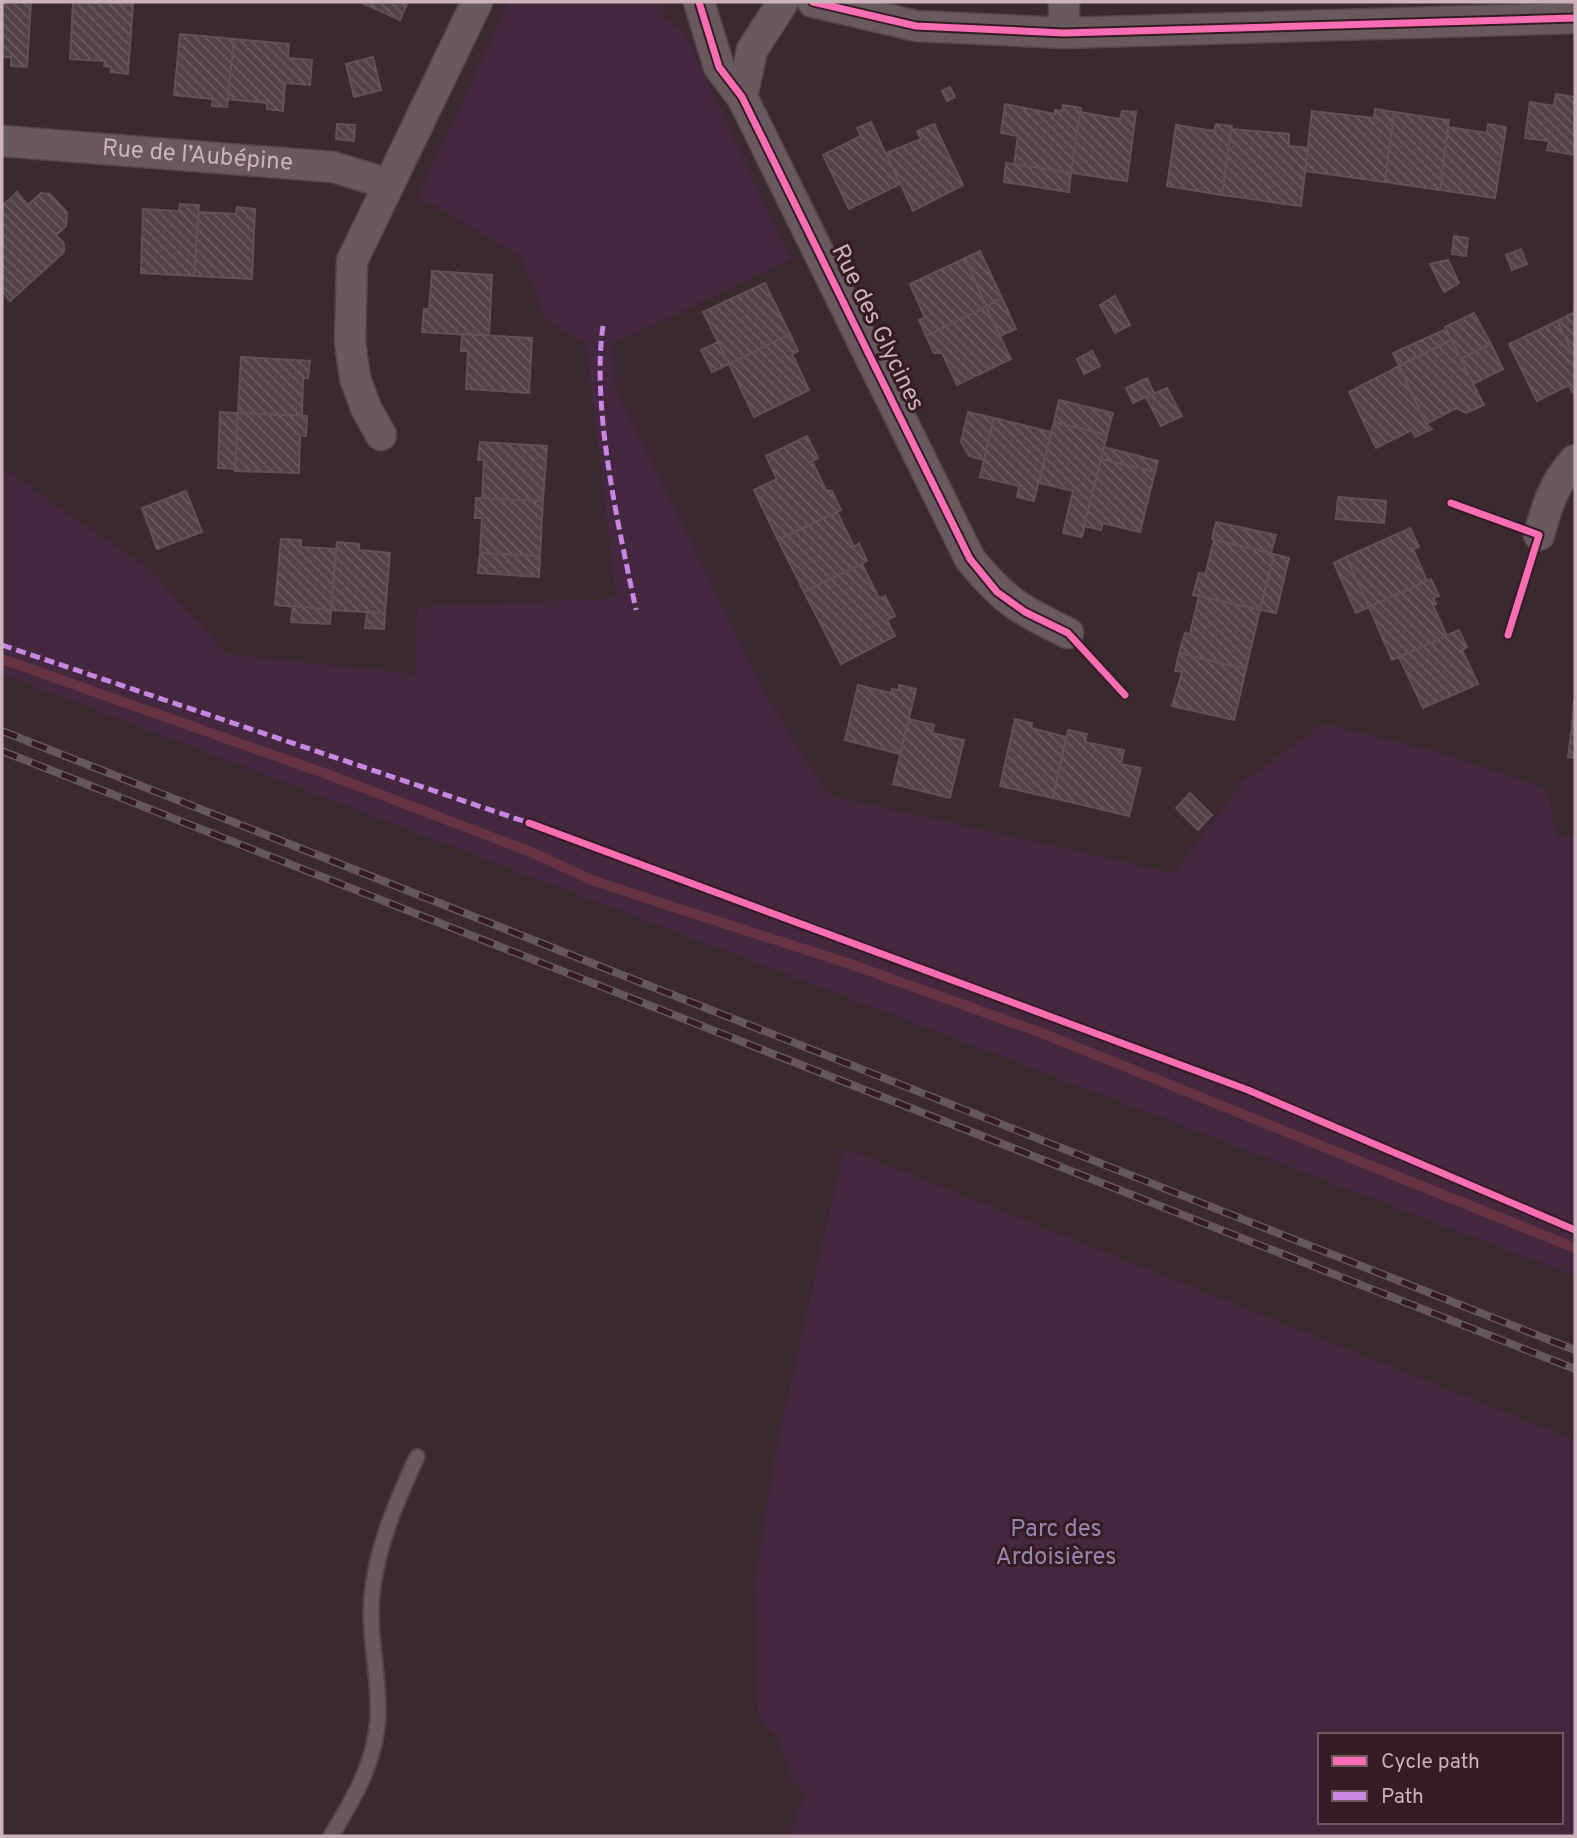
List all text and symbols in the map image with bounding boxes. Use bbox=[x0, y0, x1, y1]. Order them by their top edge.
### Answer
street label: Rue de l’Aubépine bbox=[101, 134, 294, 179]
street label: Rue des Glycines bbox=[824, 240, 930, 416]
park label: Parc des Ardoisières bbox=[996, 1515, 1116, 1573]
legend bbox=[1318, 1733, 1563, 1824]
text: Cycle path bbox=[1381, 1749, 1480, 1776]
text: Path bbox=[1381, 1784, 1424, 1811]

